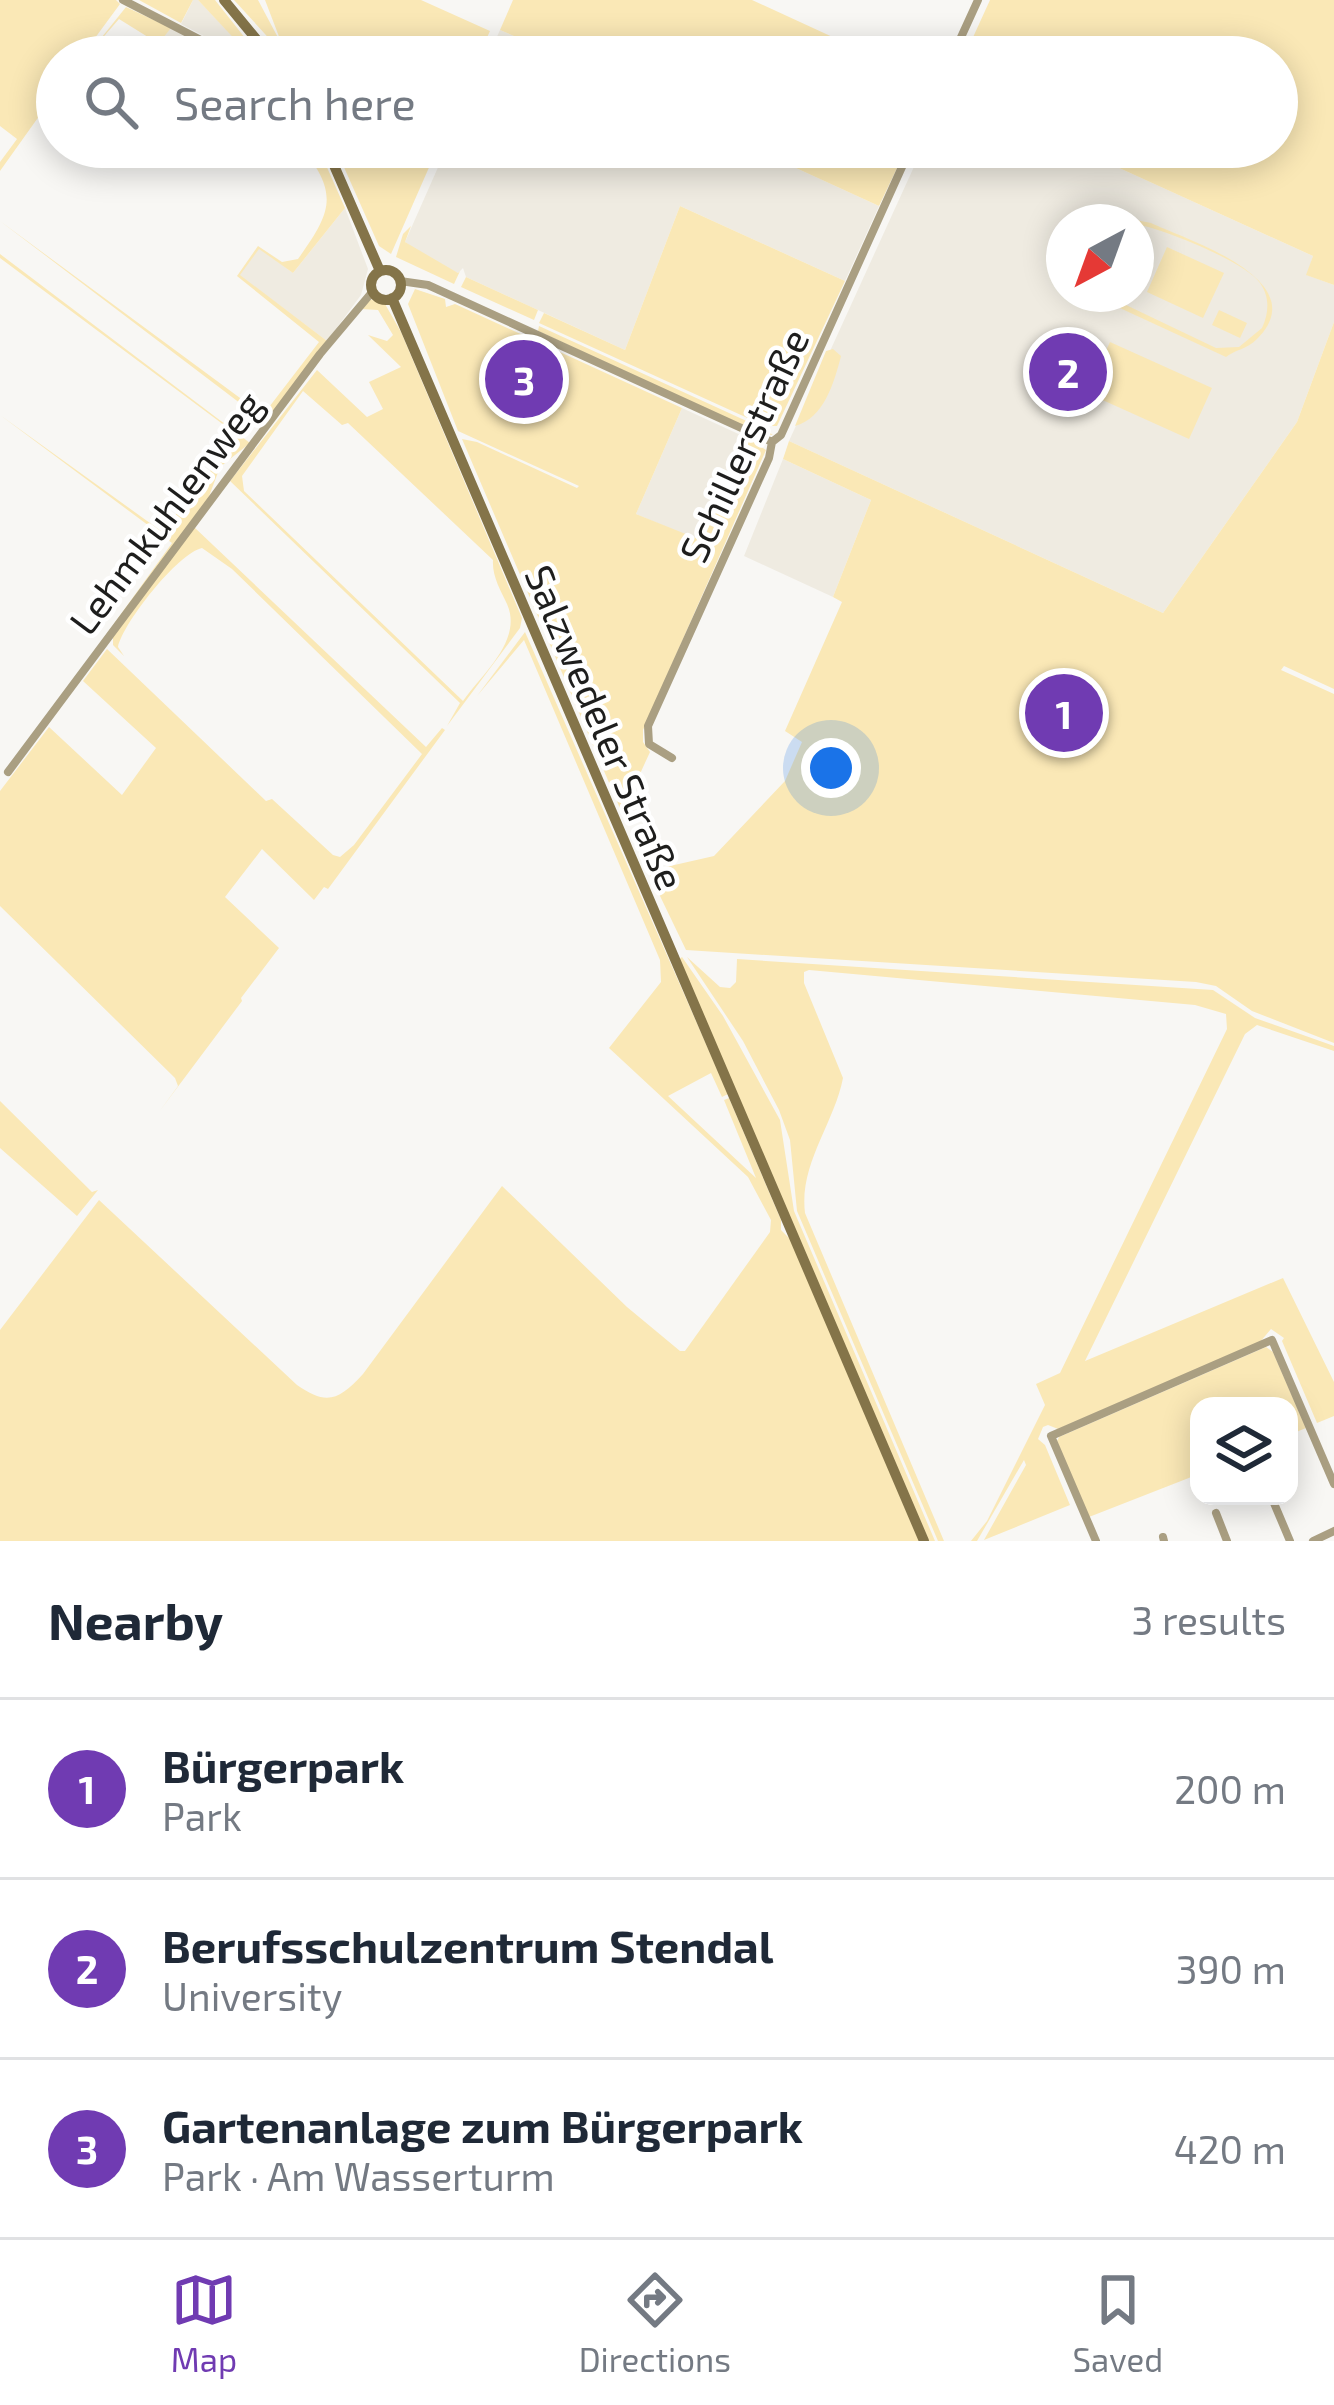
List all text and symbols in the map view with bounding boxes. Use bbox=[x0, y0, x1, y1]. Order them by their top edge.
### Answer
search box bbox=[36, 36, 1298, 168]
icon: search bbox=[78, 69, 144, 135]
text: Search here bbox=[174, 75, 416, 129]
north arrow bbox=[1046, 204, 1154, 312]
street label: Schillerstraße bbox=[668, 321, 818, 569]
pin: 2 bbox=[1029, 327, 1107, 417]
pin: 3 bbox=[485, 334, 563, 424]
street label: Lehmkuhlenweg bbox=[58, 381, 272, 643]
street label: Salzwedeler Straße bbox=[516, 558, 696, 896]
pin: 1 bbox=[1025, 668, 1103, 758]
your location bbox=[801, 738, 861, 798]
map controls bbox=[1190, 1397, 1298, 1505]
button: layers bbox=[1190, 1397, 1298, 1505]
text: Nearby bbox=[48, 1589, 223, 1650]
text: 3 results bbox=[1132, 1596, 1286, 1643]
text: Bürgerpark bbox=[162, 1738, 404, 1792]
text: 1 bbox=[79, 1765, 95, 1812]
text: 200 m bbox=[1174, 1765, 1286, 1812]
text: Park bbox=[162, 1792, 242, 1839]
text: Berufsschulzentrum Stendal bbox=[162, 1918, 774, 1972]
text: 2 bbox=[76, 1945, 98, 1992]
text: 390 m bbox=[1176, 1945, 1286, 1992]
text: University bbox=[162, 1972, 342, 2019]
text: Gartenanlage zum Bürgerpark bbox=[162, 2098, 803, 2152]
text: 3 bbox=[76, 2125, 98, 2172]
text: 420 m bbox=[1174, 2125, 1286, 2172]
text: Park · Am Wasserturm bbox=[162, 2152, 555, 2199]
tab: Map bbox=[171, 2267, 237, 2379]
tab: Directions bbox=[579, 2267, 731, 2379]
tab: Saved bbox=[1073, 2267, 1163, 2379]

